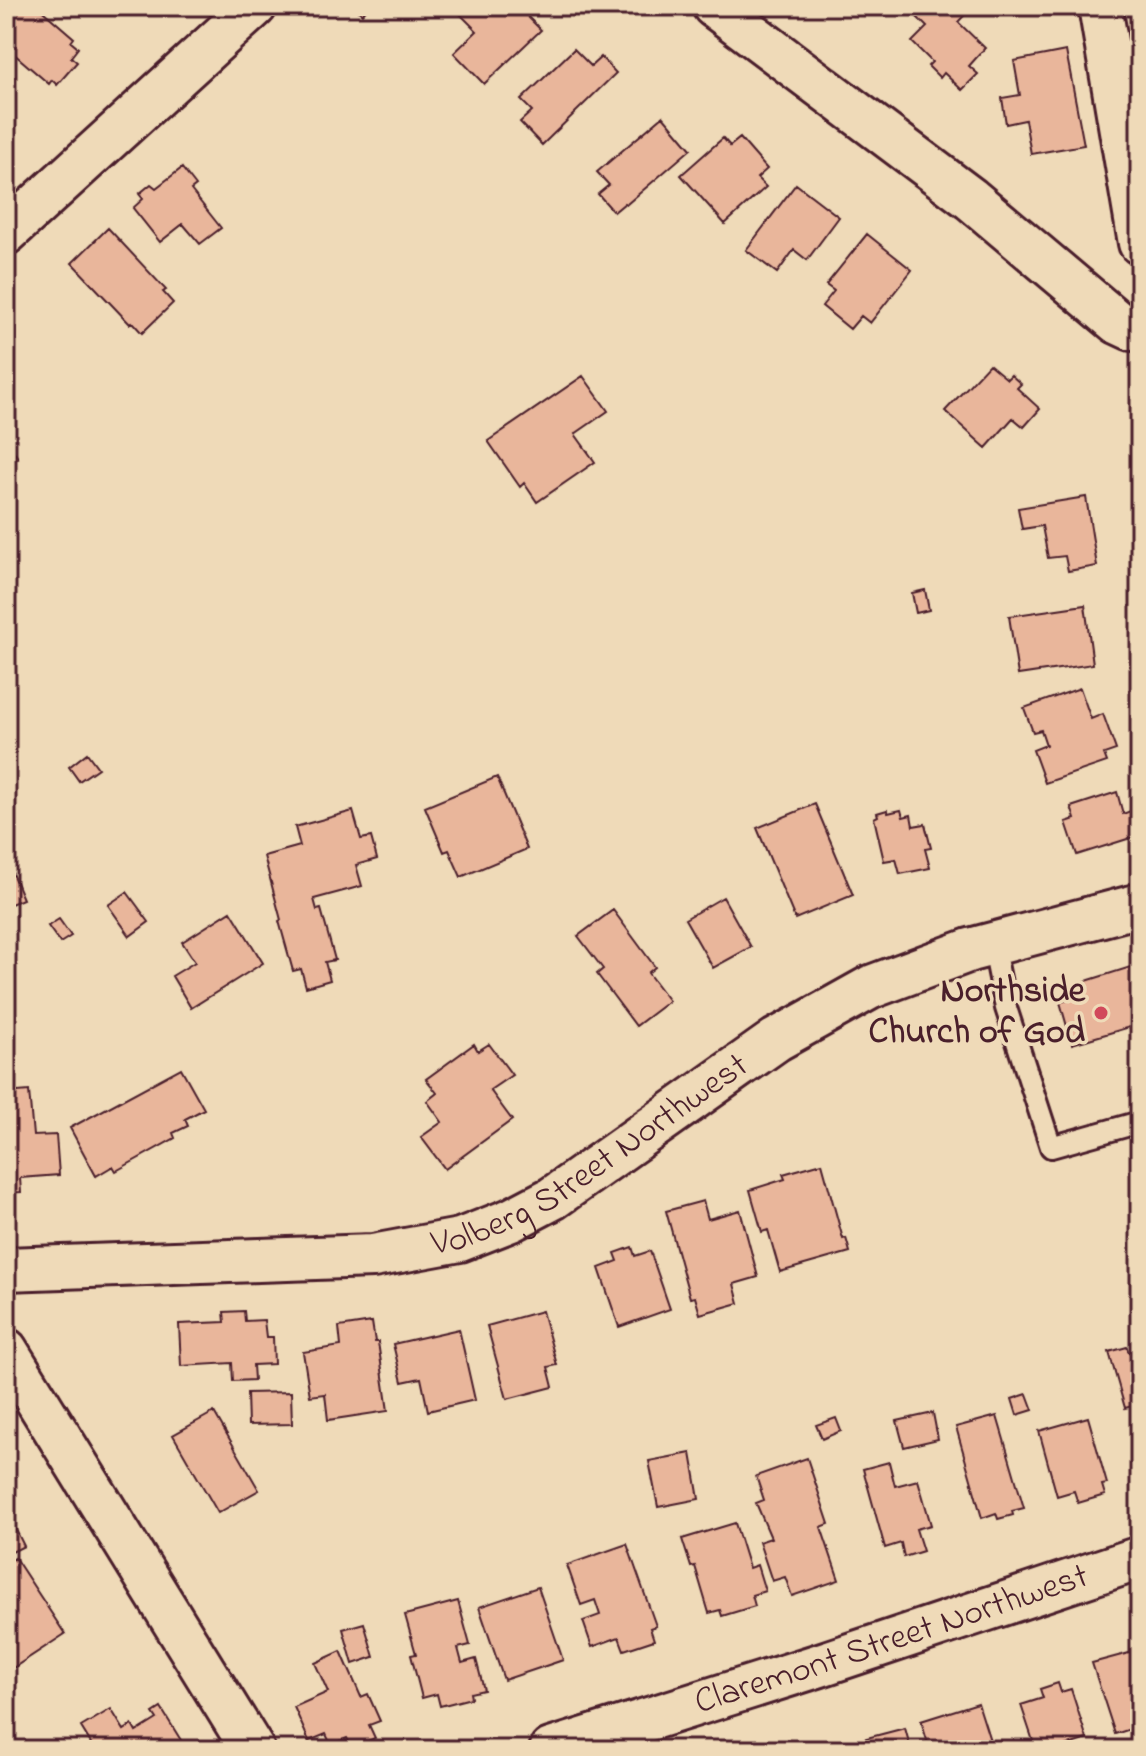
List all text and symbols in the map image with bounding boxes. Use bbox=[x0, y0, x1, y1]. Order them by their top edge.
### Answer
place label: Northside Church of God bbox=[868, 966, 1086, 1060]
marker: Northside Church of God bbox=[1092, 1004, 1110, 1022]
street label: Volberg Street Northwest bbox=[426, 1041, 760, 1271]
street label: Claremont Street Northwest bbox=[688, 1551, 1096, 1729]

